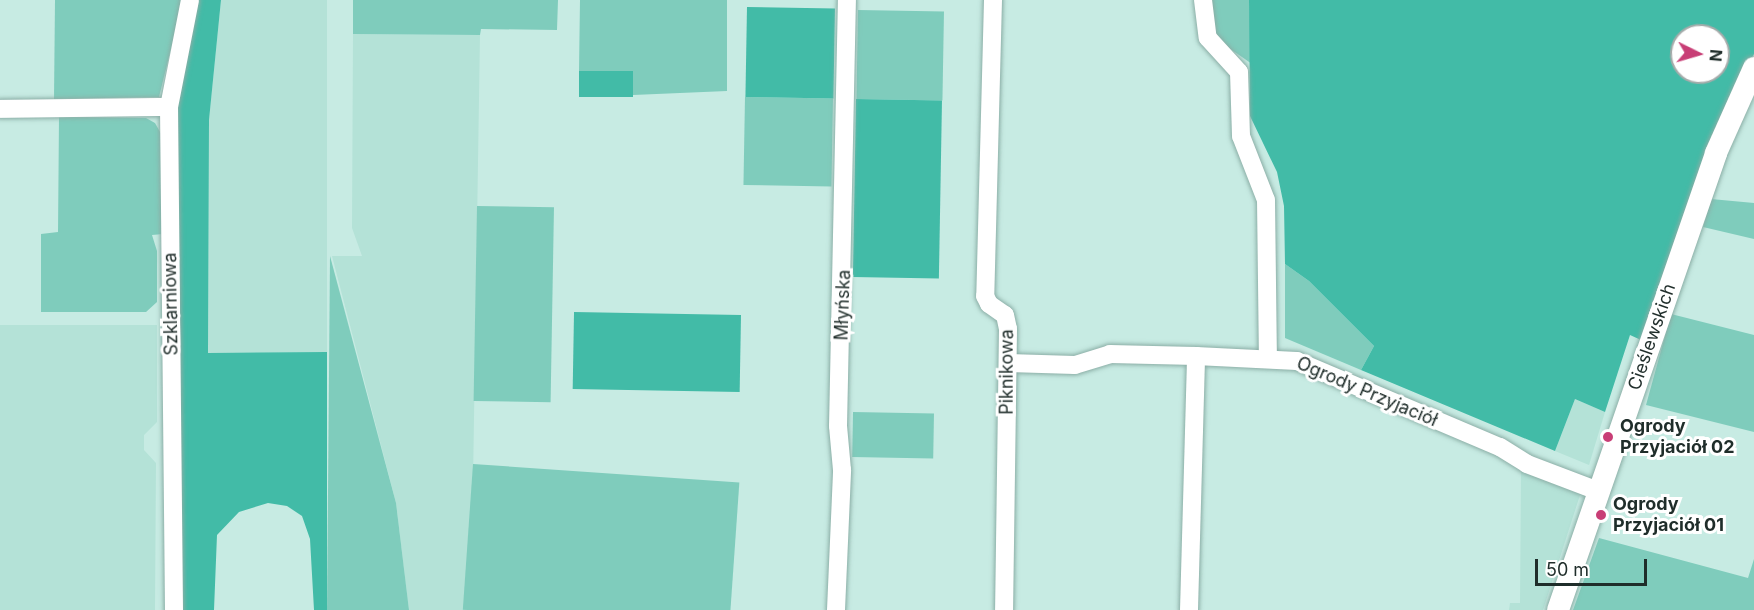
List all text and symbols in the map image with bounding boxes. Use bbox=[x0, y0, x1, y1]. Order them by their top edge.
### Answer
north arrow bbox=[1670, 24, 1730, 84]
text: N bbox=[1705, 48, 1726, 62]
street label: Szklarniowa bbox=[159, 252, 183, 356]
street label: Młyńska bbox=[831, 269, 855, 341]
street label: Cieślewskich bbox=[1624, 281, 1680, 393]
street label: Piknikowa bbox=[996, 329, 1018, 415]
street label: Ogrody Przyjaciół bbox=[1293, 353, 1441, 431]
place label: Ogrody Przyjaciół 02 bbox=[1620, 416, 1735, 458]
marker: Ogrody Przyjaciół 02 bbox=[1601, 430, 1615, 444]
place label: Ogrody Przyjaciół 01 bbox=[1613, 494, 1724, 536]
marker: Ogrody Przyjaciół 01 bbox=[1594, 508, 1608, 522]
scale bar bbox=[1538, 547, 1650, 585]
text: 50 m bbox=[1546, 559, 1589, 580]

